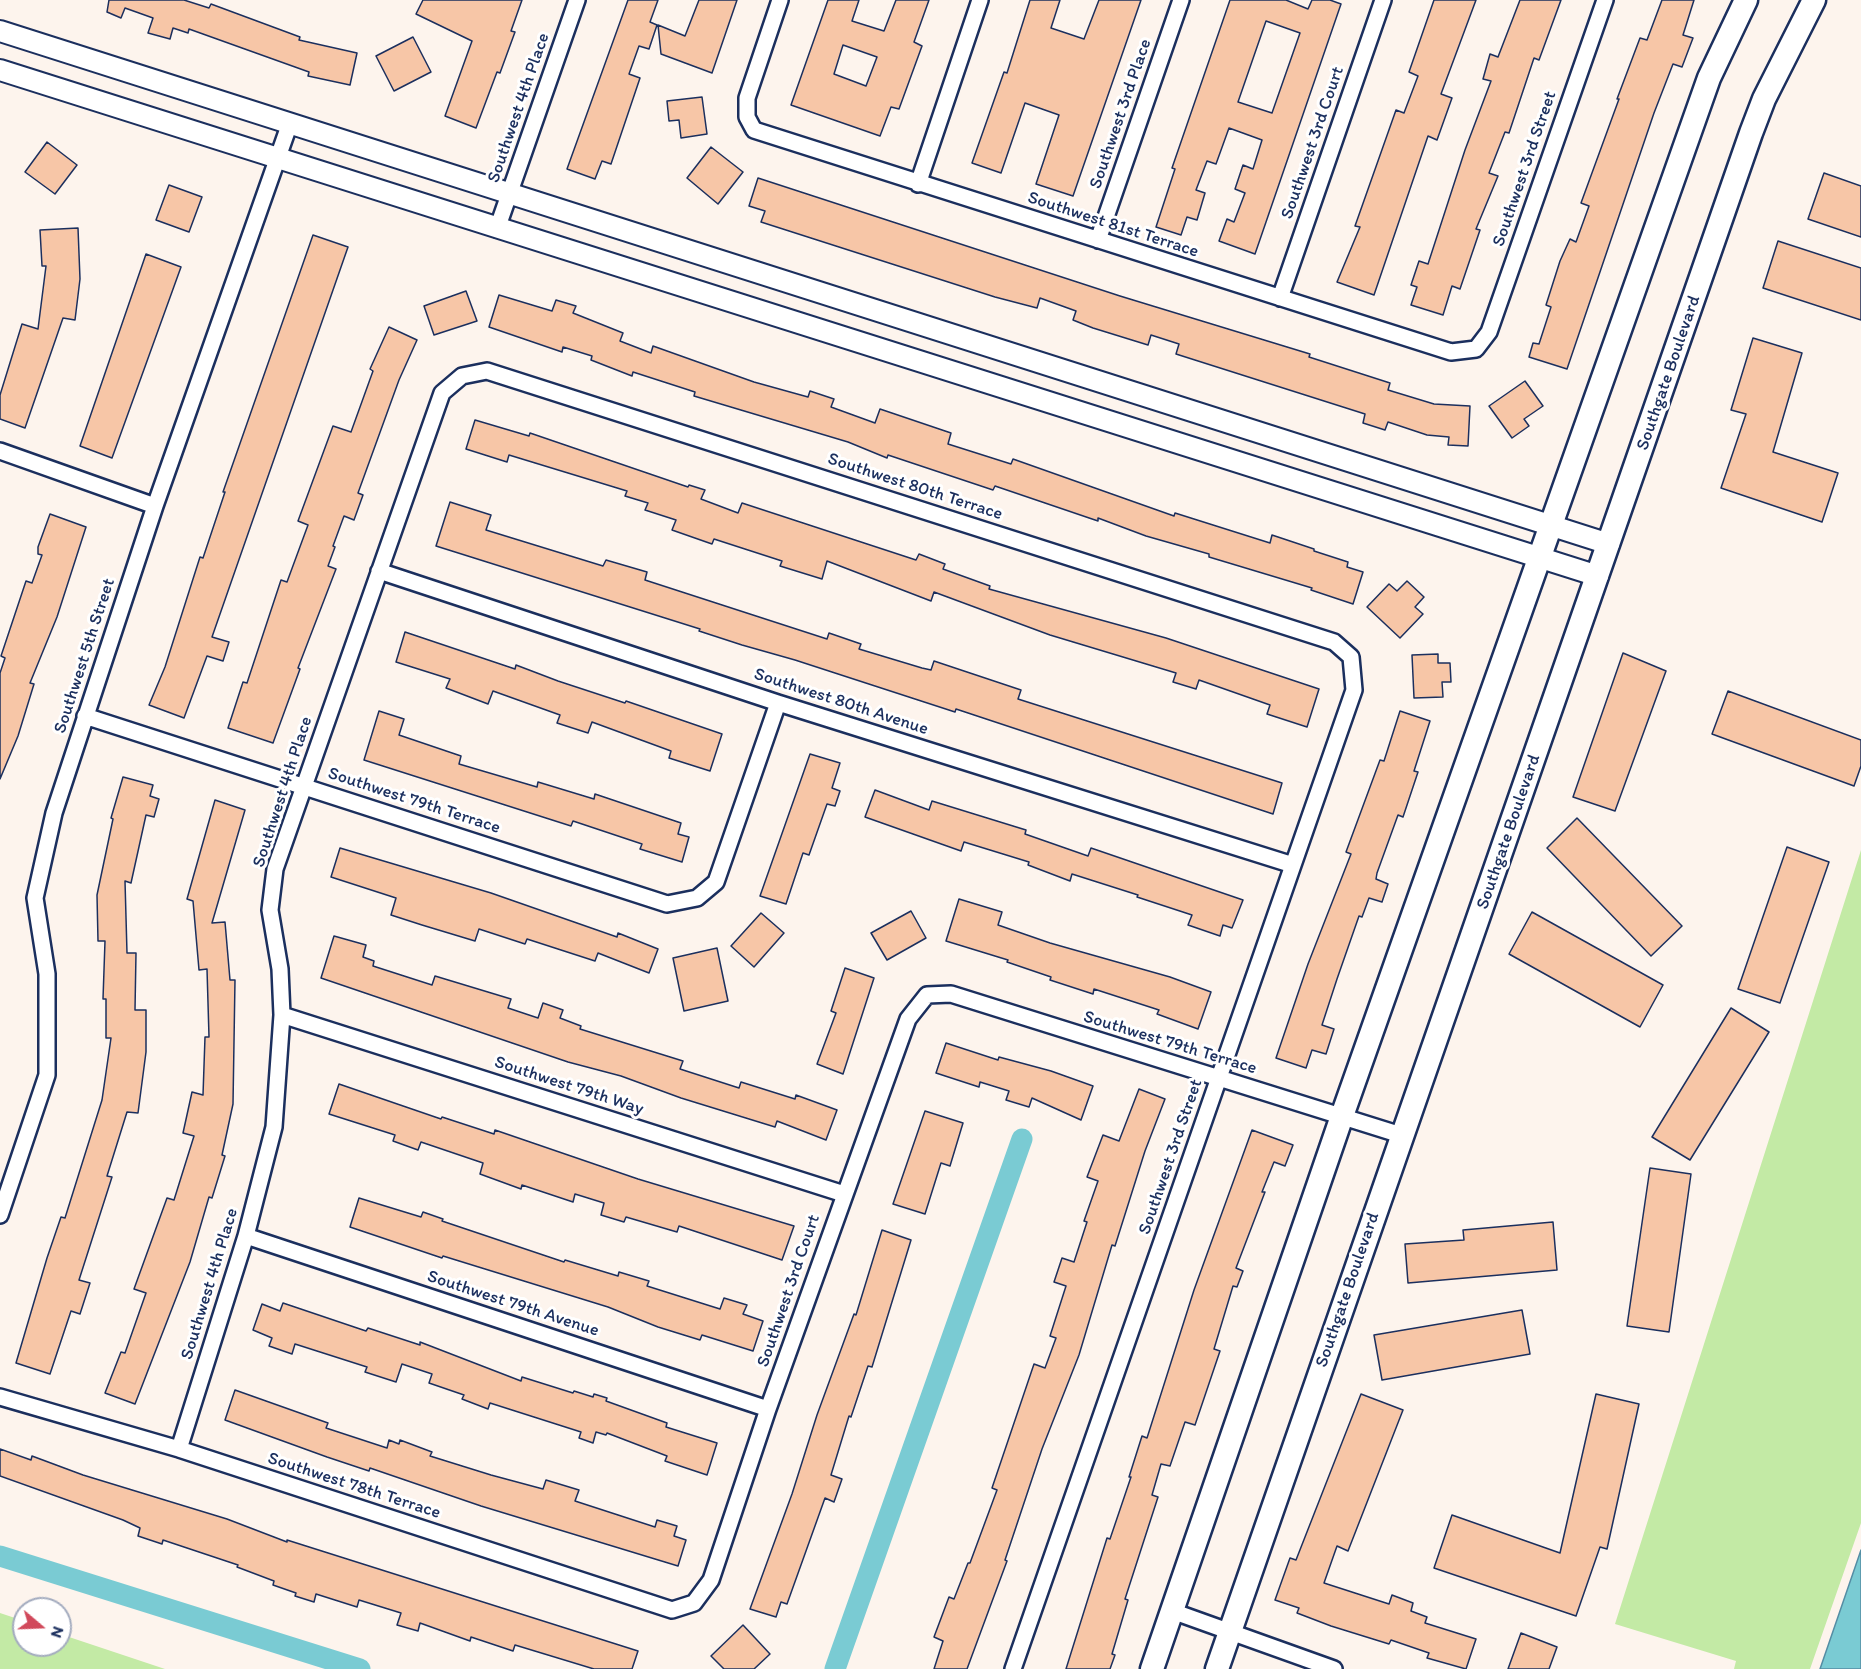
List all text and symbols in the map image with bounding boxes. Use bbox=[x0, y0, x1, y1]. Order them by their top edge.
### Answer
street label: Southwest 4th Place bbox=[483, 30, 555, 186]
street label: Southwest 3rd Place bbox=[1085, 36, 1157, 192]
street label: Southwest 3rd Court bbox=[1277, 64, 1349, 222]
street label: Southwest 3rd Street bbox=[1488, 88, 1562, 250]
street label: Southwest 81st Terrace bbox=[1025, 187, 1201, 263]
street label: Southgate Boulevard bbox=[1632, 293, 1706, 453]
street label: Southwest 80th Terrace bbox=[825, 449, 1005, 525]
street label: Southwest 5th Street bbox=[50, 576, 120, 736]
street label: Southwest 80th Avenue bbox=[751, 664, 931, 740]
street label: Southwest 4th Place bbox=[248, 714, 318, 870]
street label: Southgate Boulevard bbox=[1472, 752, 1546, 912]
street label: Southwest 79th Terrace bbox=[325, 763, 503, 839]
street label: Southwest 79th Terrace bbox=[1081, 1006, 1259, 1080]
street label: Southwest 79th Way bbox=[492, 1052, 646, 1120]
street label: Southwest 3rd Street bbox=[1134, 1076, 1208, 1238]
street label: Southwest 4th Place bbox=[177, 1206, 243, 1362]
street label: Southgate Boulevard bbox=[1311, 1210, 1385, 1370]
street label: Southwest 3rd Court bbox=[753, 1212, 825, 1370]
street label: Southwest 79th Avenue bbox=[424, 1266, 602, 1342]
street label: Southwest 78th Terrace bbox=[265, 1448, 443, 1524]
north arrow bbox=[12, 1597, 72, 1657]
text: N bbox=[47, 1624, 68, 1641]

